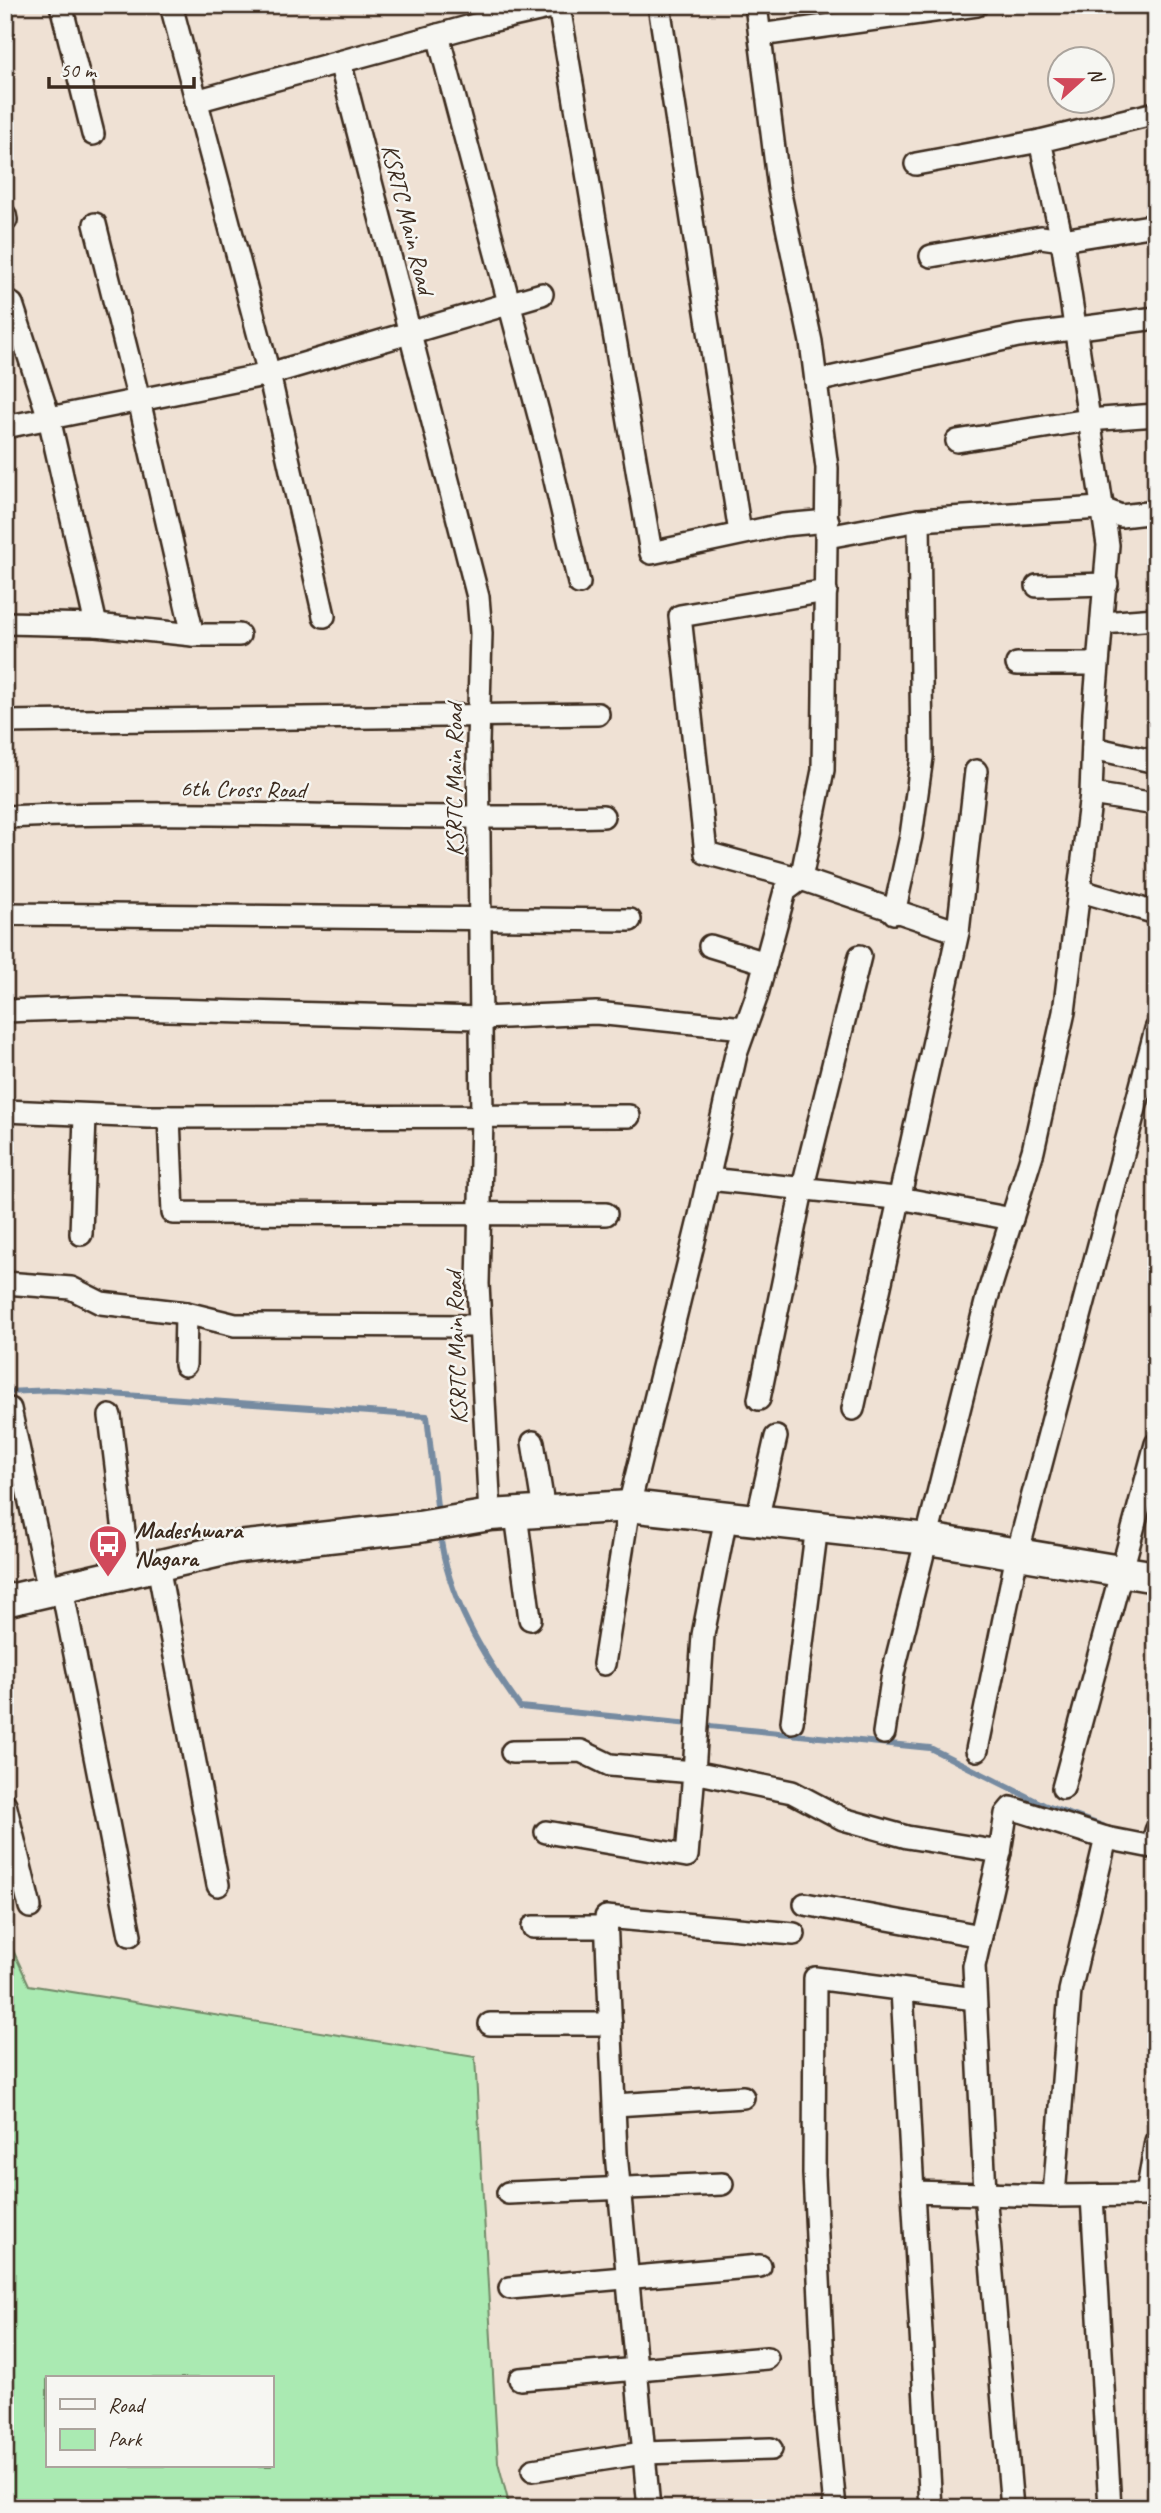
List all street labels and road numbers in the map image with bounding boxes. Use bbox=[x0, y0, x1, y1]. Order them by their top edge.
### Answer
street label: KSRTC Main Road bbox=[375, 141, 442, 300]
street label: KSRTC Main Road bbox=[439, 700, 469, 856]
street label: 6th Cross Road bbox=[180, 773, 310, 805]
street label: KSRTC Main Road bbox=[438, 1268, 474, 1425]

